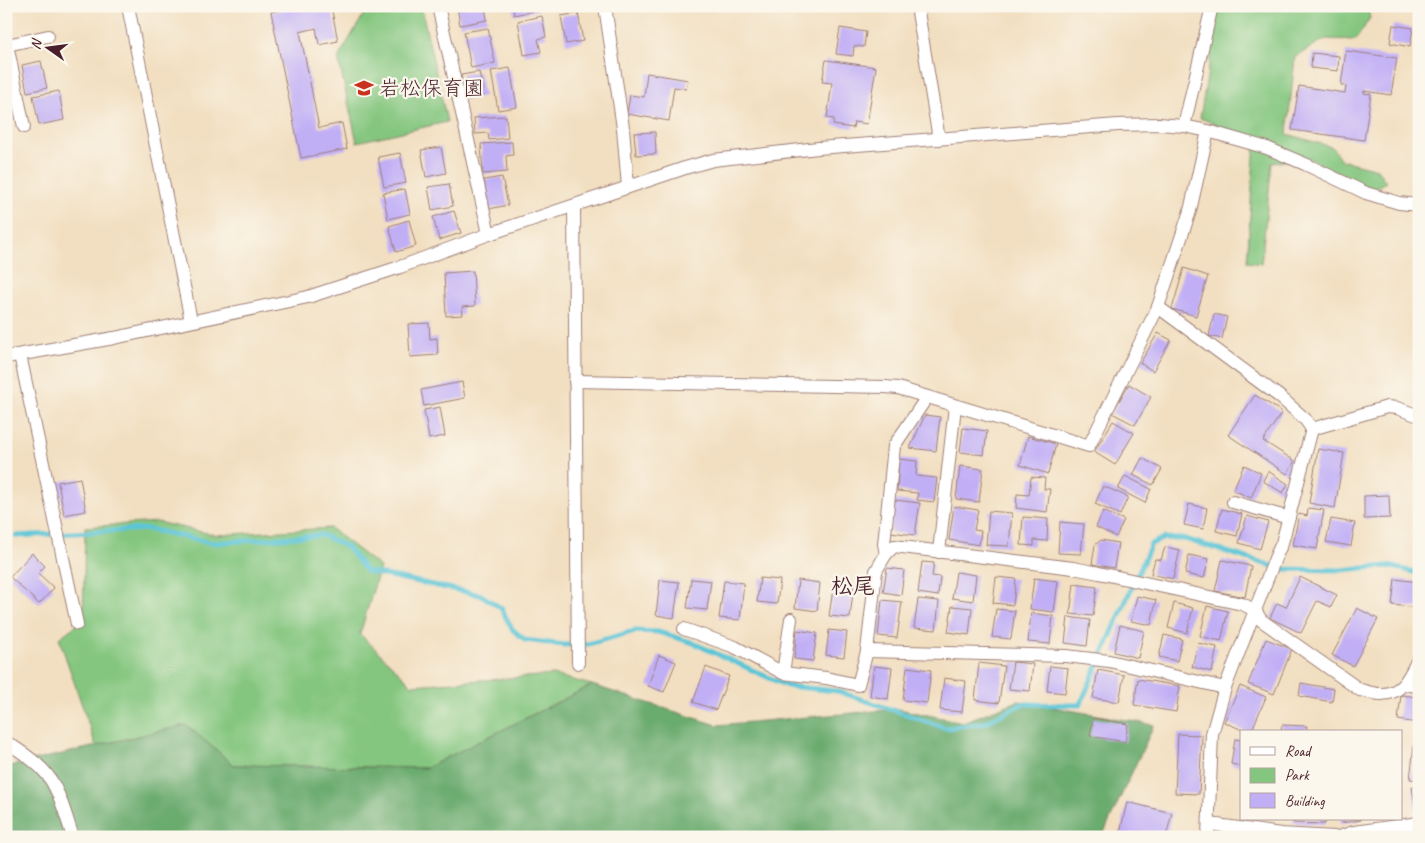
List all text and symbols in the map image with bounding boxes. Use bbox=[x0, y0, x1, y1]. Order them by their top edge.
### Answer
north arrow bbox=[22, 22, 72, 72]
text: N bbox=[27, 36, 46, 51]
place label: 岩松保育園 bbox=[379, 75, 484, 101]
school or university icon: 岩松保育園 bbox=[353, 77, 375, 99]
district label: 松尾 bbox=[831, 572, 875, 600]
legend bbox=[1240, 730, 1402, 820]
text: Road bbox=[1285, 742, 1312, 761]
text: Park bbox=[1285, 766, 1310, 785]
text: Building bbox=[1285, 792, 1325, 811]

